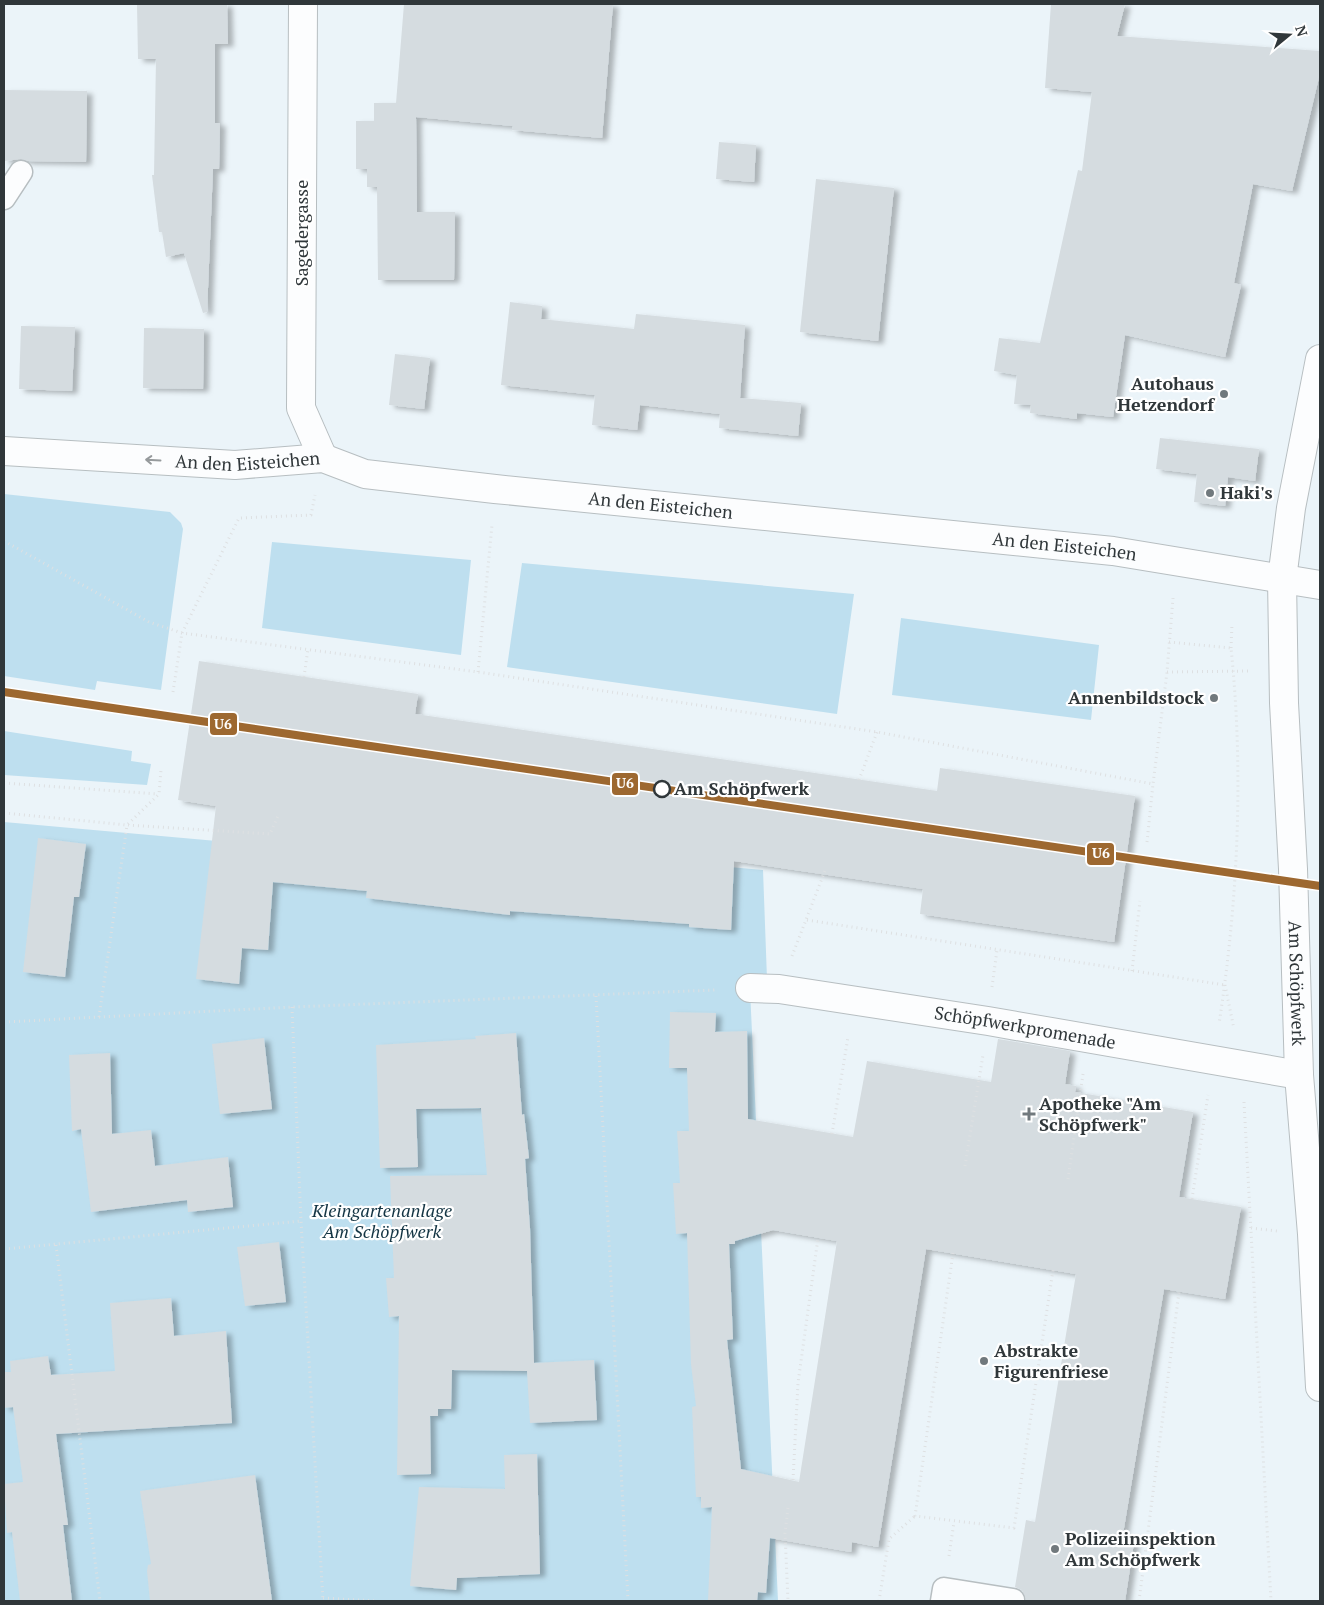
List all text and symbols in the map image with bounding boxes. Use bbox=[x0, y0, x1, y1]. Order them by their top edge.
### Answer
north arrow bbox=[1264, 10, 1314, 60]
text: N bbox=[1291, 23, 1313, 39]
street label: Sagedergasse bbox=[289, 180, 313, 286]
place label: Autohaus Hetzendorf bbox=[1117, 371, 1215, 416]
marker: Autohaus Hetzendorf bbox=[1218, 388, 1230, 400]
street label: An den Eisteichen bbox=[174, 445, 321, 476]
one-way arrow bbox=[145, 456, 161, 465]
place label: Haki's bbox=[1220, 480, 1273, 504]
street label: An den Eisteichen bbox=[587, 485, 734, 524]
marker: Haki's bbox=[1204, 487, 1216, 499]
street label: An den Eisteichen bbox=[991, 526, 1139, 566]
place label: Annenbildstock bbox=[1068, 685, 1204, 709]
marker: Annenbildstock bbox=[1208, 692, 1220, 704]
line badge: U6 bbox=[209, 712, 238, 736]
text: U6 bbox=[214, 714, 232, 733]
line badge: U6 bbox=[611, 772, 639, 796]
text: U6 bbox=[616, 773, 634, 792]
place label: Am Schöpfwerk bbox=[674, 776, 810, 800]
marker: Am Schöpfwerk bbox=[653, 780, 671, 798]
line badge: U6 bbox=[1086, 842, 1115, 866]
text: U6 bbox=[1092, 843, 1110, 862]
street label: Am Schöpfwerk bbox=[1284, 920, 1311, 1047]
street label: Schöpfwerkpromenade bbox=[933, 1000, 1118, 1054]
place label: Apotheke "Am Schöpfwerk" bbox=[1039, 1091, 1161, 1136]
marker: Apotheke "Am Schöpfwerk" bbox=[1023, 1108, 1035, 1120]
park label: Kleingartenanlage Am Schöpfwerk bbox=[311, 1198, 452, 1243]
place label: Abstrakte Figurenfriese bbox=[994, 1338, 1109, 1383]
marker: Abstrakte Figurenfriese bbox=[978, 1355, 990, 1367]
place label: Polizeiinspektion Am Schöpfwerk bbox=[1065, 1526, 1216, 1571]
marker: Polizeiinspektion Am Schöpfwerk bbox=[1049, 1543, 1061, 1555]

